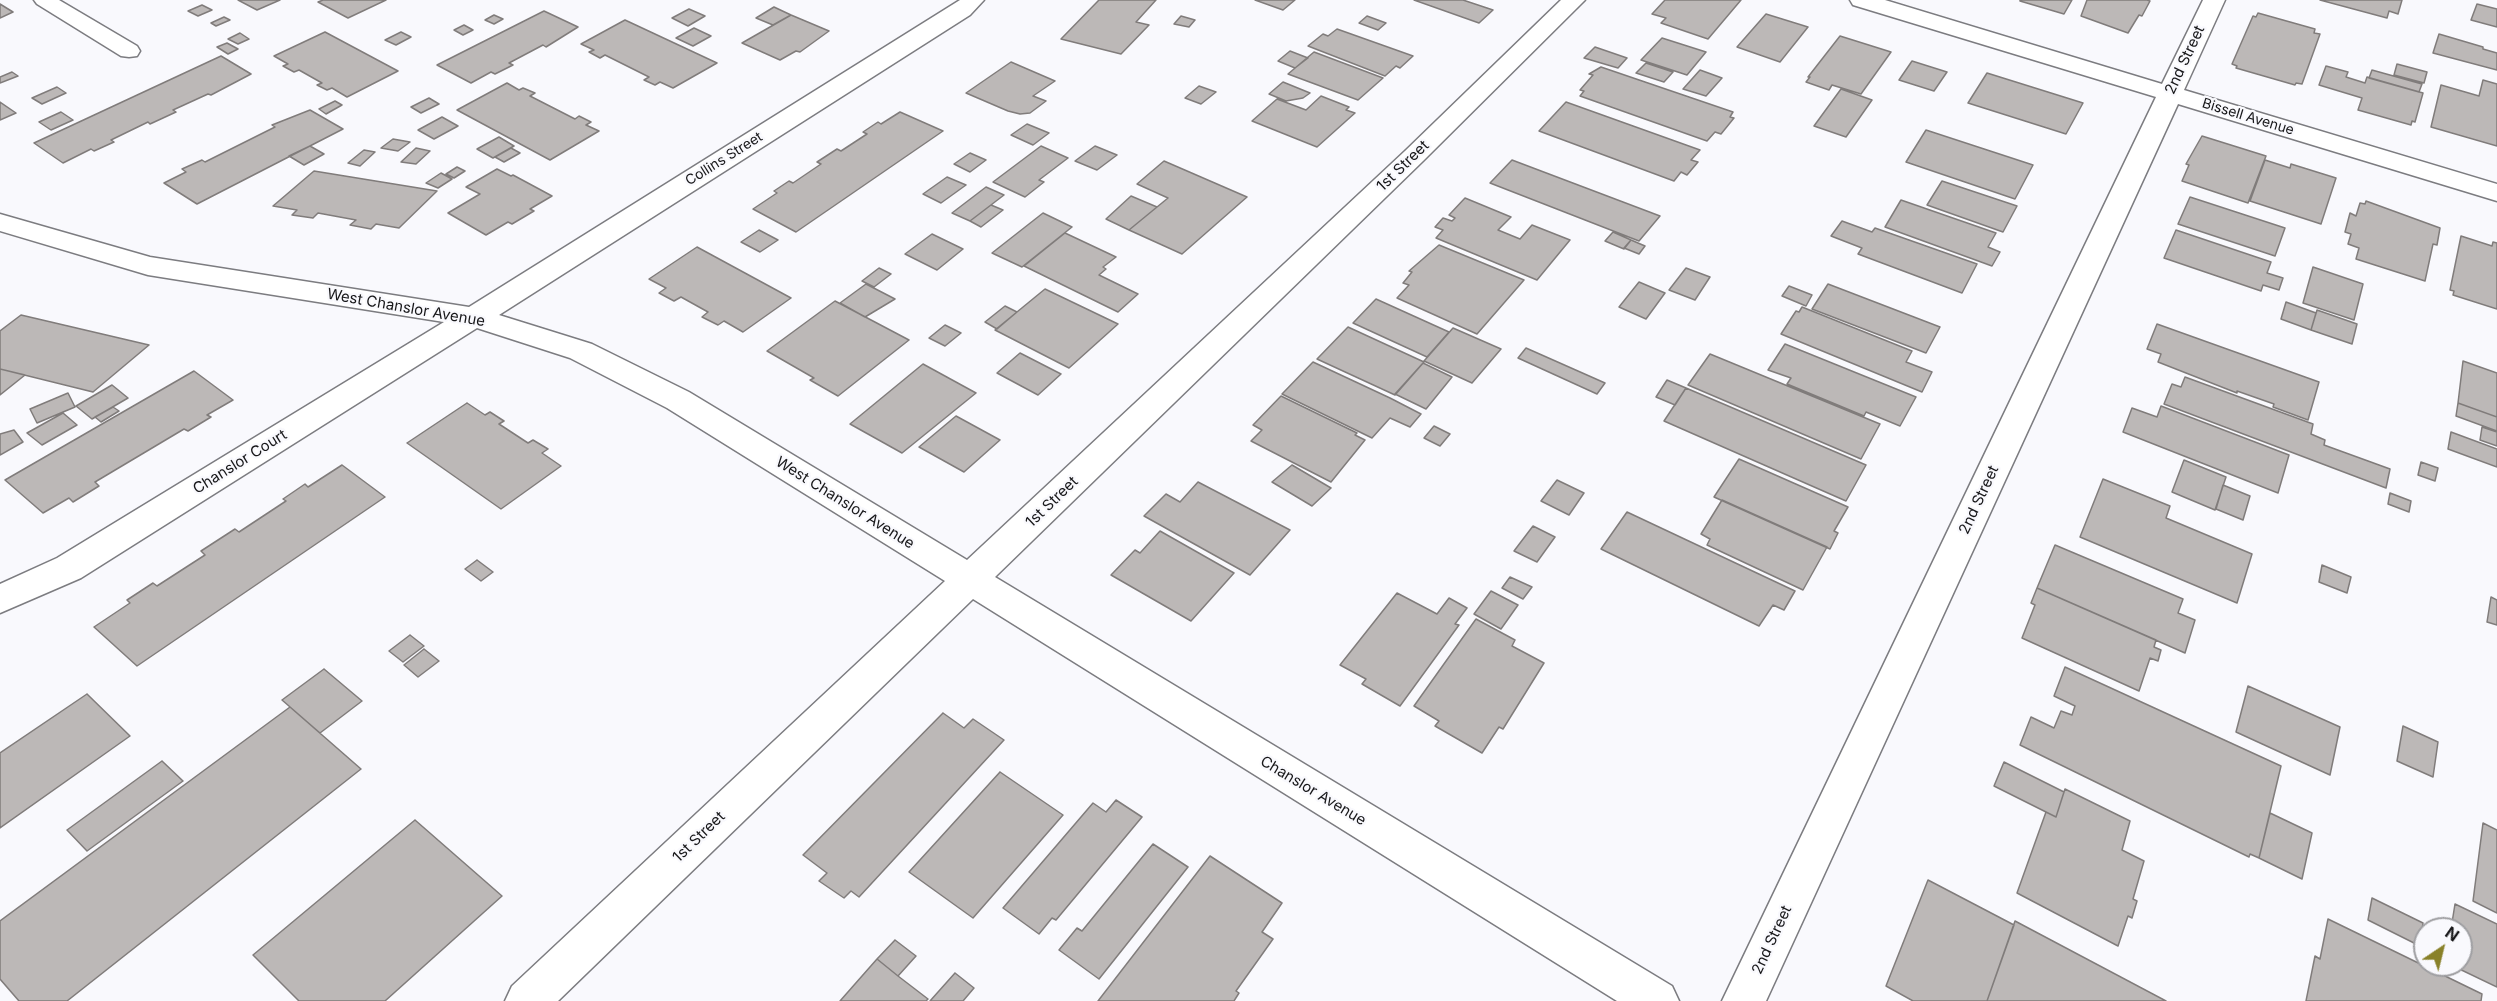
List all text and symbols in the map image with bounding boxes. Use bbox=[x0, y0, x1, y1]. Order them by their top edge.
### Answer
street label: 2nd Street bbox=[2161, 23, 2209, 97]
street label: Bissell Avenue bbox=[2200, 95, 2296, 139]
street label: Collins Street bbox=[682, 129, 766, 189]
street label: 1st Street bbox=[1373, 137, 1433, 195]
street label: West Chanslor Avenue bbox=[326, 285, 486, 331]
street label: Chanslor Court bbox=[190, 426, 290, 498]
street label: West Chanslor Avenue bbox=[772, 453, 918, 553]
street label: 2nd Street bbox=[1955, 463, 2003, 537]
street label: 1st Street bbox=[1022, 473, 1082, 531]
street label: Chanslor Avenue bbox=[1257, 752, 1369, 830]
street label: 1st Street bbox=[669, 808, 729, 866]
street label: 2nd Street bbox=[1748, 903, 1796, 977]
north arrow bbox=[2413, 917, 2473, 977]
text: N bbox=[2441, 922, 2463, 946]

